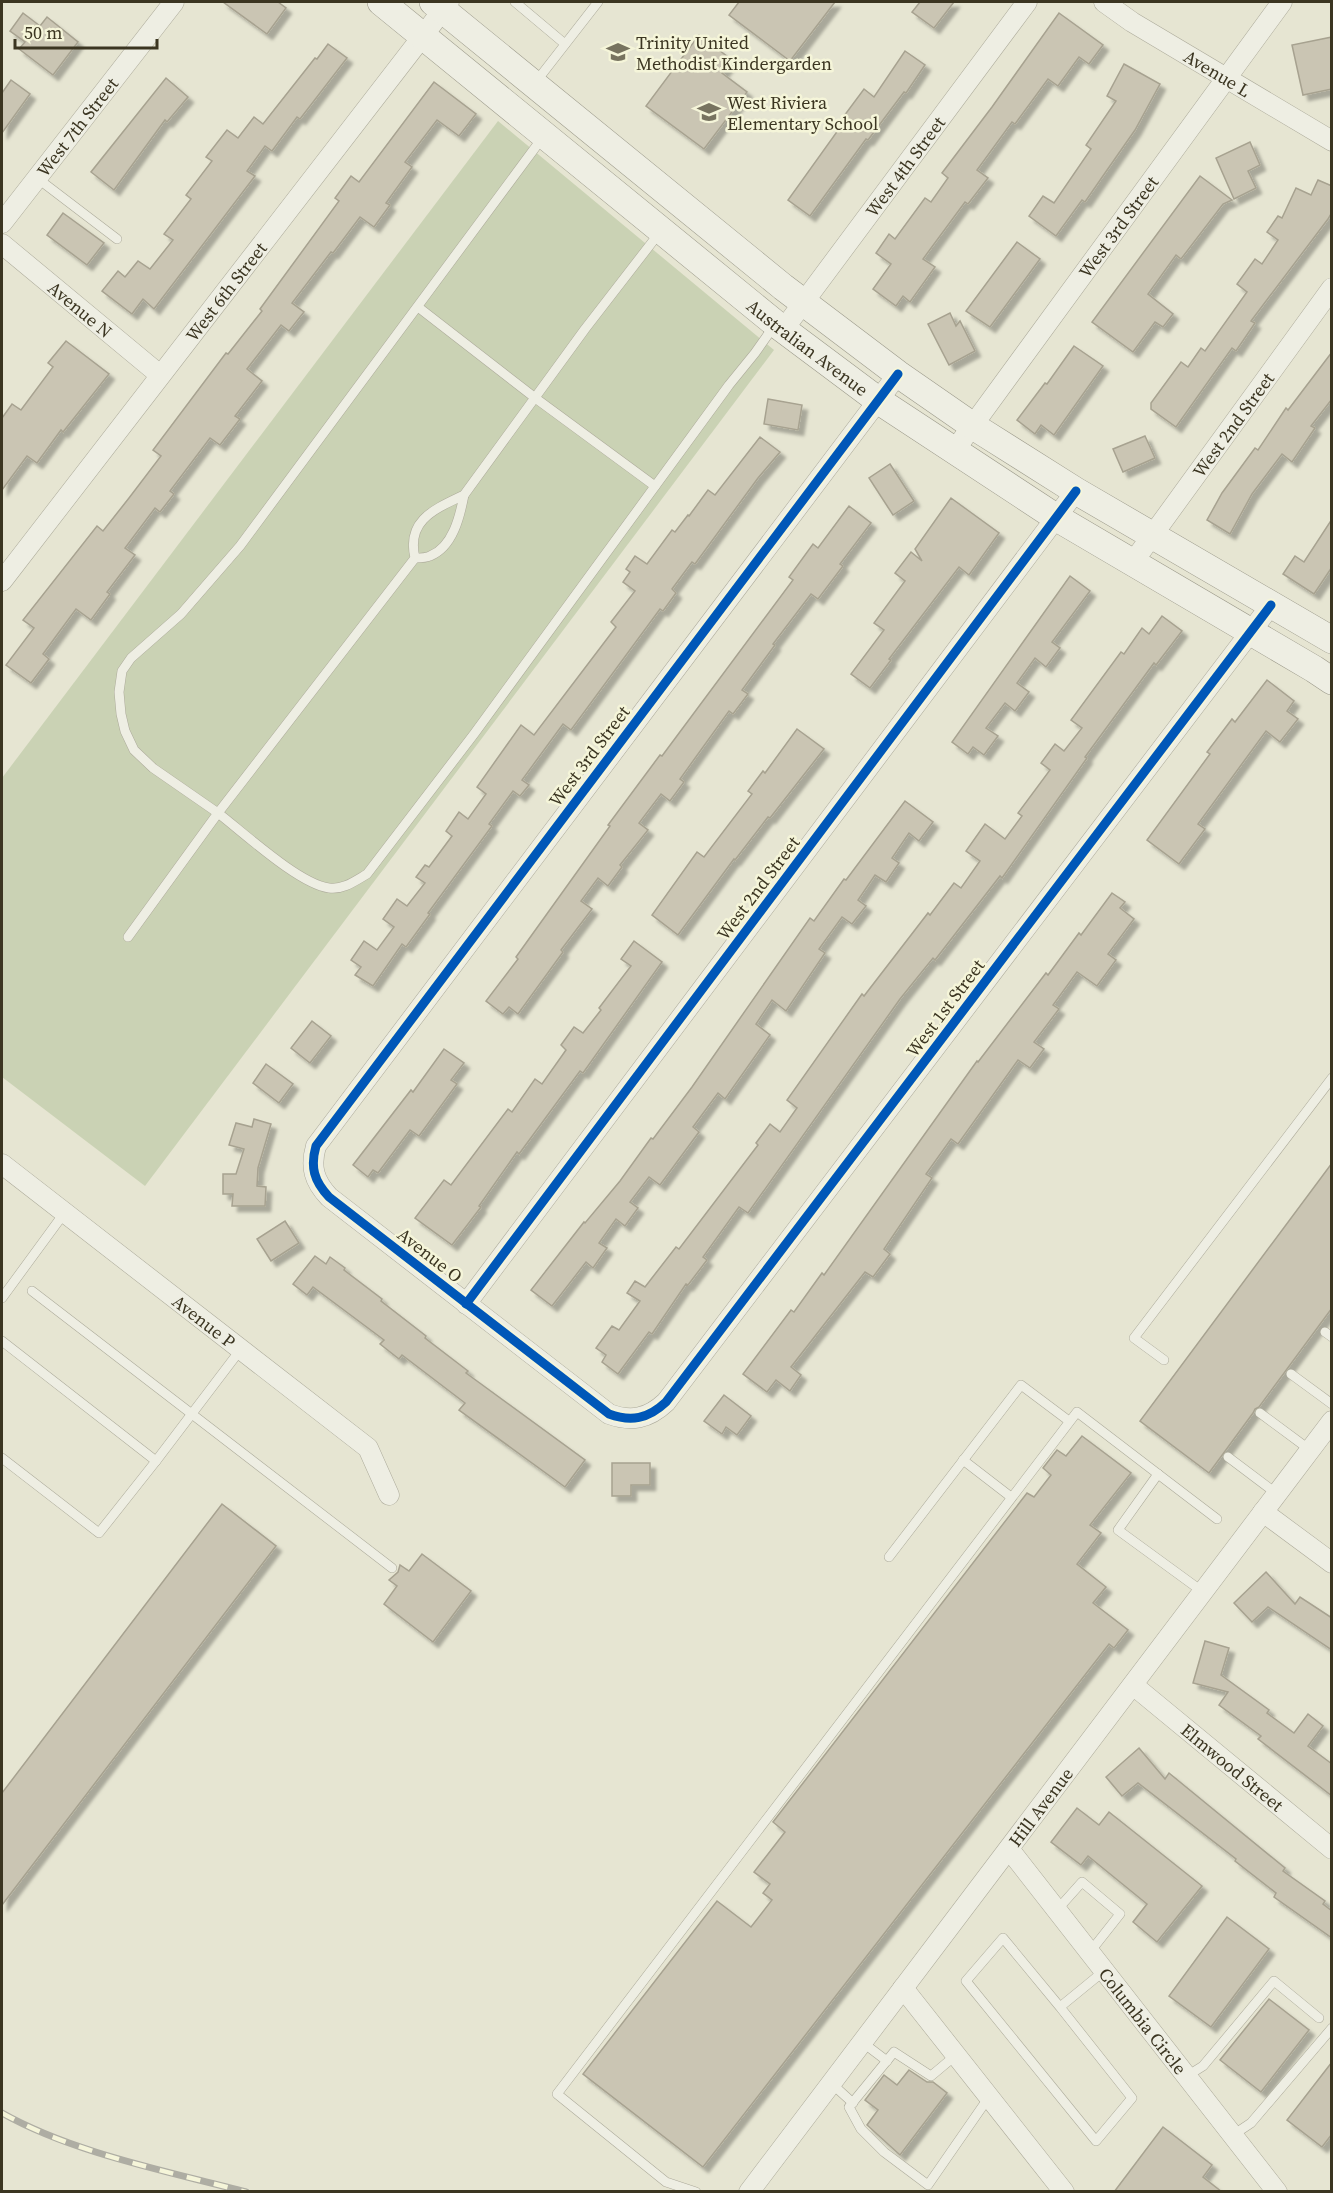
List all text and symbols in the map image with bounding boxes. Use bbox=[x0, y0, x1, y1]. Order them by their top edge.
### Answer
scale bar bbox=[15, 12, 158, 50]
text: 50 m bbox=[24, 20, 62, 45]
place label: Trinity United Methodist Kindergarden bbox=[636, 30, 832, 76]
school or university icon: Trinity United Methodist Kindergarden bbox=[605, 39, 631, 65]
street label: Avenue L bbox=[1179, 43, 1256, 103]
street label: West 7th Street bbox=[30, 72, 124, 182]
place label: West Riviera Elementary School bbox=[727, 90, 878, 136]
school or university icon: West Riviera Elementary School bbox=[696, 99, 722, 125]
street label: West 4th Street bbox=[859, 111, 951, 222]
street label: West 3rd Street bbox=[1072, 170, 1164, 283]
street label: West 6th Street bbox=[179, 236, 272, 346]
street label: Avenue N bbox=[43, 275, 118, 343]
street label: Australian Avenue bbox=[742, 293, 874, 401]
street label: West 2nd Street bbox=[1186, 367, 1280, 482]
street label: West 3rd Street bbox=[543, 700, 635, 812]
street label: West 2nd Street bbox=[711, 831, 805, 945]
street label: West 1st Street bbox=[900, 954, 990, 1062]
street label: Avenue O bbox=[392, 1222, 468, 1288]
street label: Avenue P bbox=[167, 1288, 241, 1354]
street label: Elmwood Street bbox=[1176, 1717, 1289, 1817]
street label: Hill Avenue bbox=[1002, 1762, 1079, 1852]
street label: Columbia Circle bbox=[1094, 1962, 1193, 2079]

